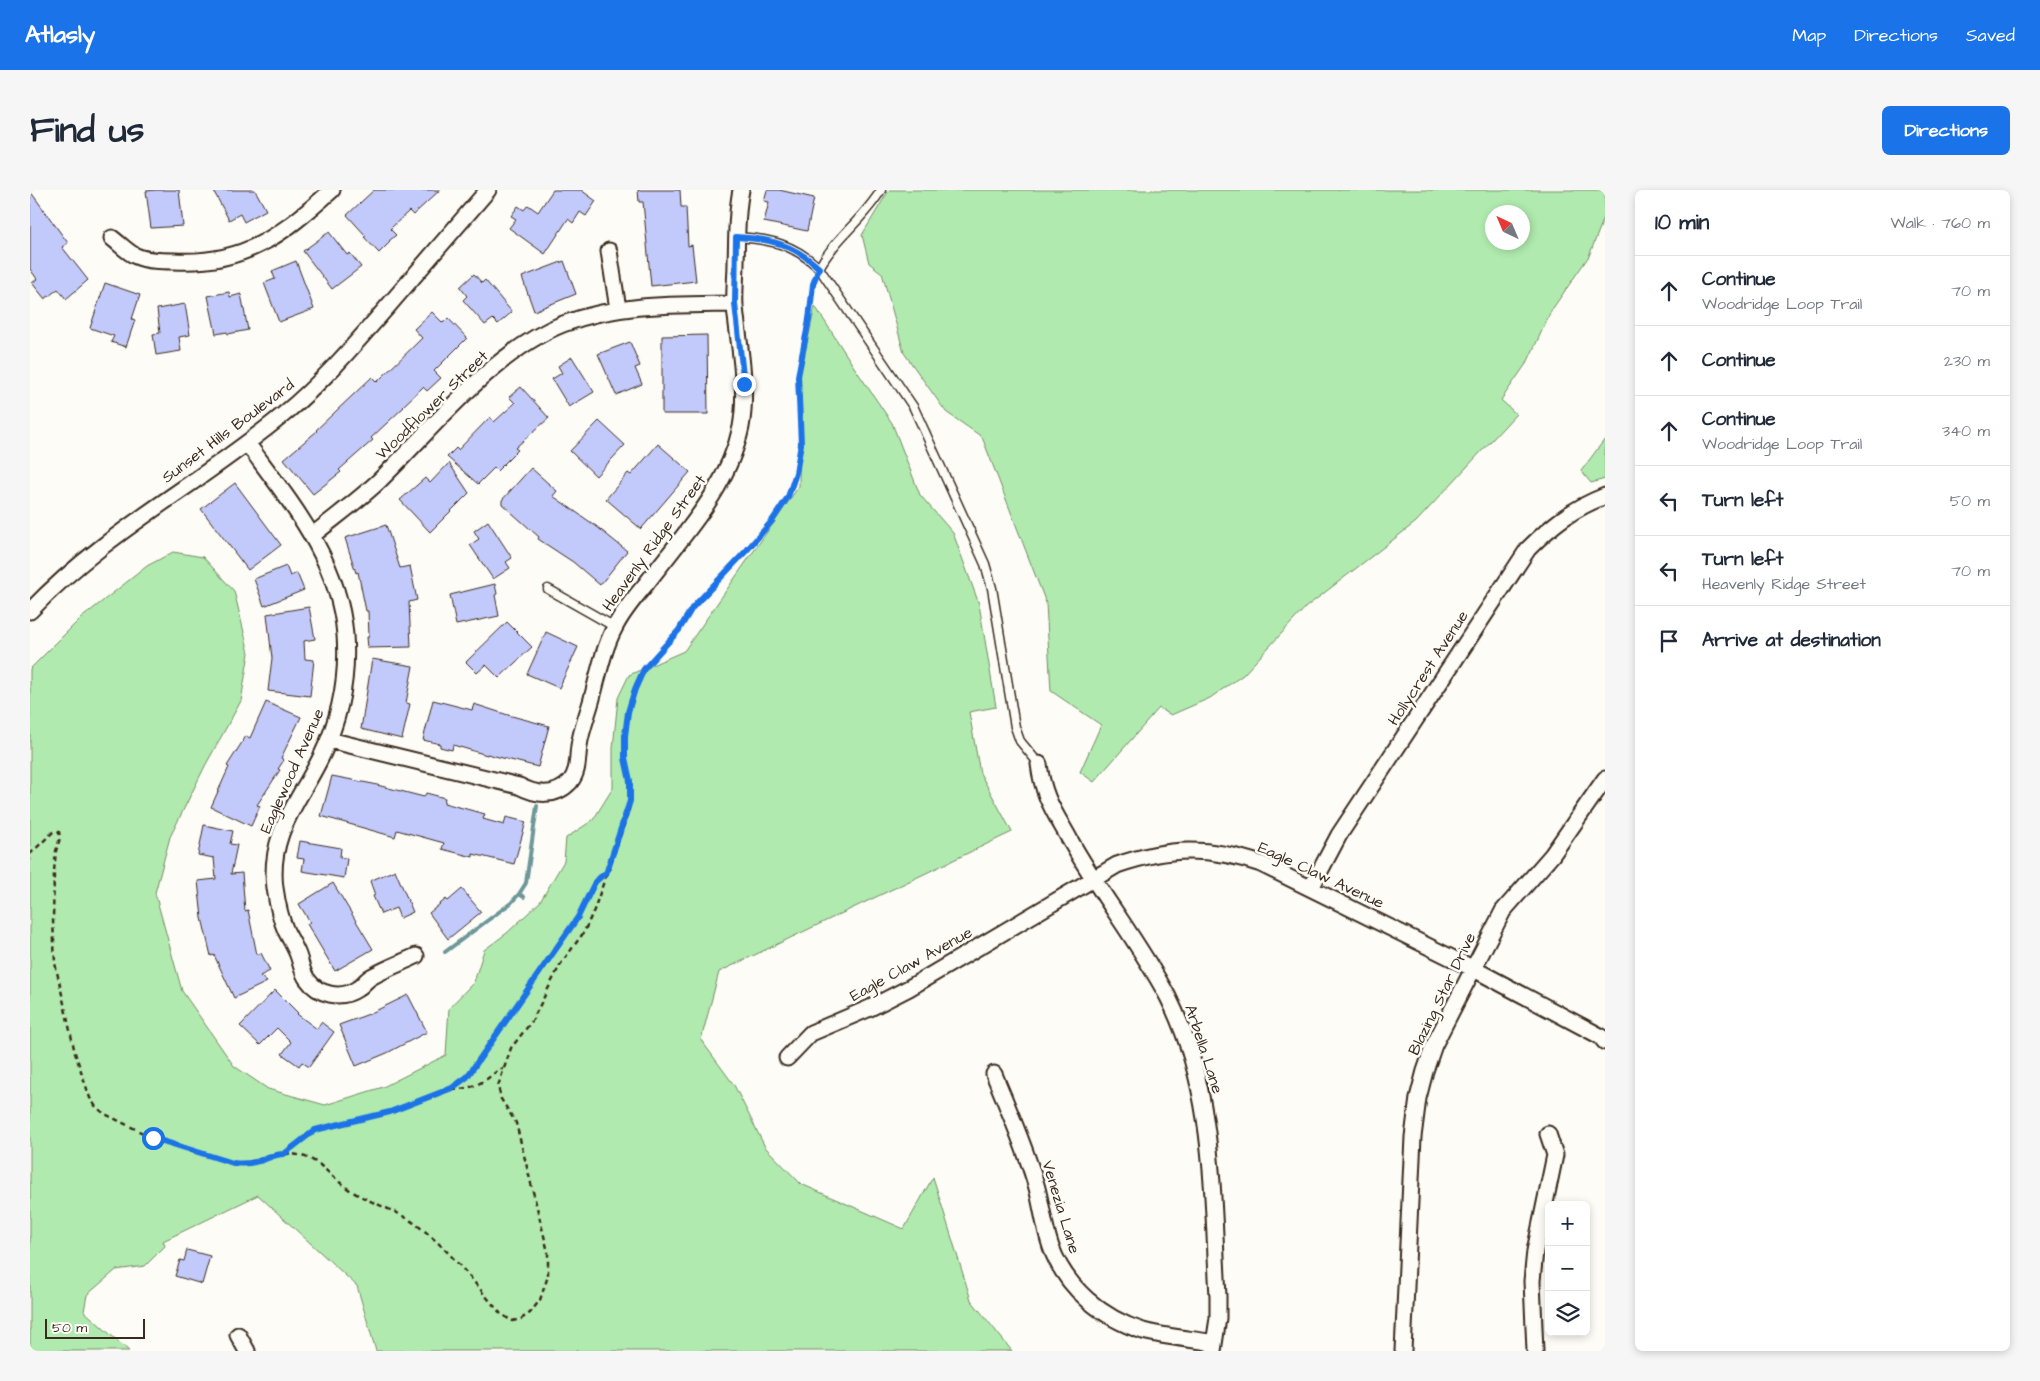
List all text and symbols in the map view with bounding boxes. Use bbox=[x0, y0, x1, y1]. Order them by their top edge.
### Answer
text: Atlasly bbox=[25, 18, 95, 52]
text: Map bbox=[1792, 23, 1826, 48]
text: Directions bbox=[1854, 23, 1938, 48]
text: Saved bbox=[1966, 23, 2015, 48]
text: Find us bbox=[30, 106, 144, 155]
button: Directions bbox=[1882, 106, 2010, 155]
north arrow bbox=[1485, 205, 1530, 250]
text: 10 min bbox=[1655, 208, 1709, 237]
text: Walk · 760 m bbox=[1891, 212, 1990, 234]
text: Continue bbox=[1702, 266, 1776, 293]
icon: ahead bbox=[1655, 277, 1683, 305]
text: 70 m bbox=[1951, 280, 1990, 302]
text: Woodridge Loop Trail bbox=[1702, 293, 1862, 315]
street label: Woodflower Street bbox=[371, 345, 493, 464]
icon: ahead bbox=[1655, 347, 1683, 375]
text: Continue bbox=[1702, 347, 1776, 374]
text: 230 m bbox=[1944, 350, 1990, 372]
route end bbox=[733, 373, 756, 396]
street label: Sunset Hills Boulevard bbox=[157, 374, 299, 488]
text: Continue bbox=[1702, 406, 1776, 433]
icon: ahead bbox=[1655, 417, 1683, 445]
text: 340 m bbox=[1942, 420, 1990, 442]
text: Woodridge Loop Trail bbox=[1702, 433, 1862, 455]
street label: Heavenly Ridge Street bbox=[597, 470, 712, 616]
icon: left bbox=[1655, 487, 1683, 515]
text: Turn left bbox=[1702, 487, 1783, 514]
text: 50 m bbox=[1950, 490, 1990, 512]
text: Turn left bbox=[1702, 546, 1783, 573]
icon: left bbox=[1655, 557, 1683, 585]
text: 70 m bbox=[1951, 560, 1990, 582]
text: Heavenly Ridge Street bbox=[1702, 573, 1866, 595]
street label: Hollycrest Avenue bbox=[1383, 606, 1474, 730]
icon: arrive bbox=[1655, 627, 1683, 655]
text: Arrive at destination bbox=[1702, 627, 1881, 654]
street label: Eaglewood Avenue bbox=[255, 705, 330, 837]
street label: Eagle Claw Avenue bbox=[1254, 836, 1388, 915]
street label: Eagle Claw Avenue bbox=[846, 921, 977, 1008]
street label: Blazing Star Drive bbox=[1403, 929, 1482, 1059]
street label: Arbella Lane bbox=[1179, 1002, 1229, 1097]
route start bbox=[142, 1127, 165, 1150]
street label: Venezia Lane bbox=[1036, 1158, 1086, 1256]
map controls bbox=[1545, 1201, 1590, 1336]
button: + bbox=[1545, 1201, 1590, 1246]
button: − bbox=[1545, 1246, 1590, 1291]
button: layers bbox=[1545, 1291, 1590, 1336]
scale bar bbox=[45, 1316, 145, 1339]
text: 50 m bbox=[52, 1318, 87, 1338]

